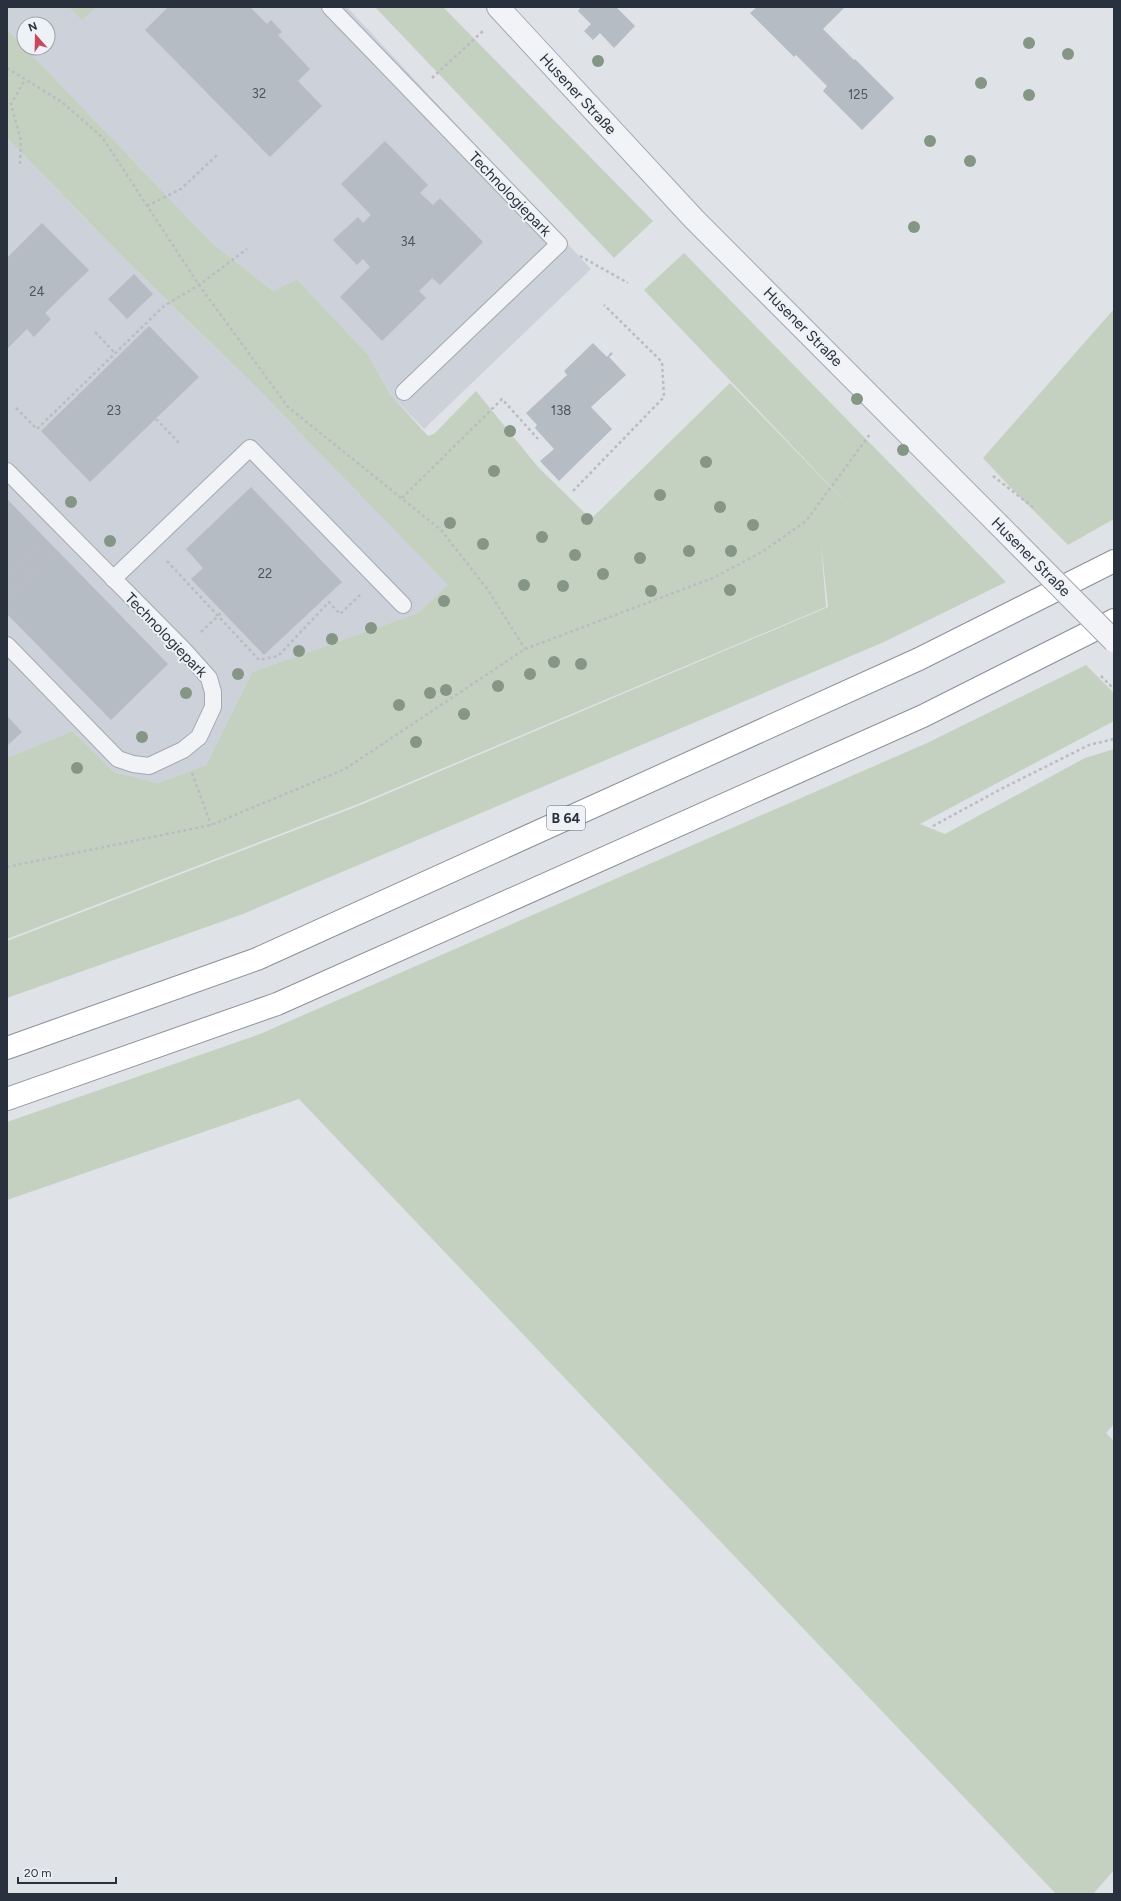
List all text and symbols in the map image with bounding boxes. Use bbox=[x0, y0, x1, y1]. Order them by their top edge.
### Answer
north arrow bbox=[16, 16, 56, 56]
text: N bbox=[27, 20, 39, 35]
street label: Husener Straße bbox=[536, 50, 620, 138]
house number: 32 bbox=[252, 86, 266, 101]
house number: 125 bbox=[848, 87, 868, 102]
street label: Technologiepark bbox=[465, 148, 555, 240]
house number: 34 bbox=[400, 234, 416, 249]
house number: 24 bbox=[29, 284, 45, 299]
street label: Husener Straße bbox=[760, 284, 846, 370]
house number: 23 bbox=[107, 403, 121, 418]
house number: 138 bbox=[551, 403, 571, 418]
street label: Husener Straße bbox=[988, 514, 1074, 600]
house number: 22 bbox=[258, 566, 272, 581]
street label: Technologiepark bbox=[121, 589, 211, 681]
road number: B 64 bbox=[547, 806, 585, 830]
scale bar bbox=[18, 1859, 116, 1885]
text: 20 m bbox=[24, 1866, 52, 1880]

